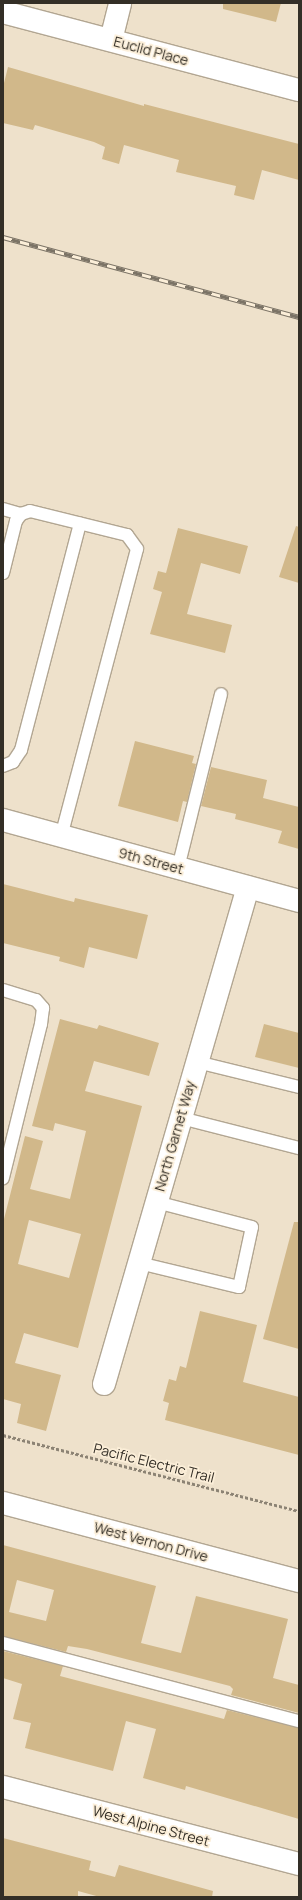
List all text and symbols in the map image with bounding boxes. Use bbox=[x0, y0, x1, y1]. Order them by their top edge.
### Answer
street label: Euclid Place bbox=[112, 33, 190, 69]
street label: 9th Street bbox=[117, 844, 185, 878]
street label: North Garnet Way bbox=[151, 1079, 199, 1193]
street label: Pacific Electric Trail bbox=[92, 1440, 216, 1486]
street label: West Vernon Drive bbox=[92, 1519, 210, 1565]
street label: West Alpine Street bbox=[91, 1802, 211, 1850]

